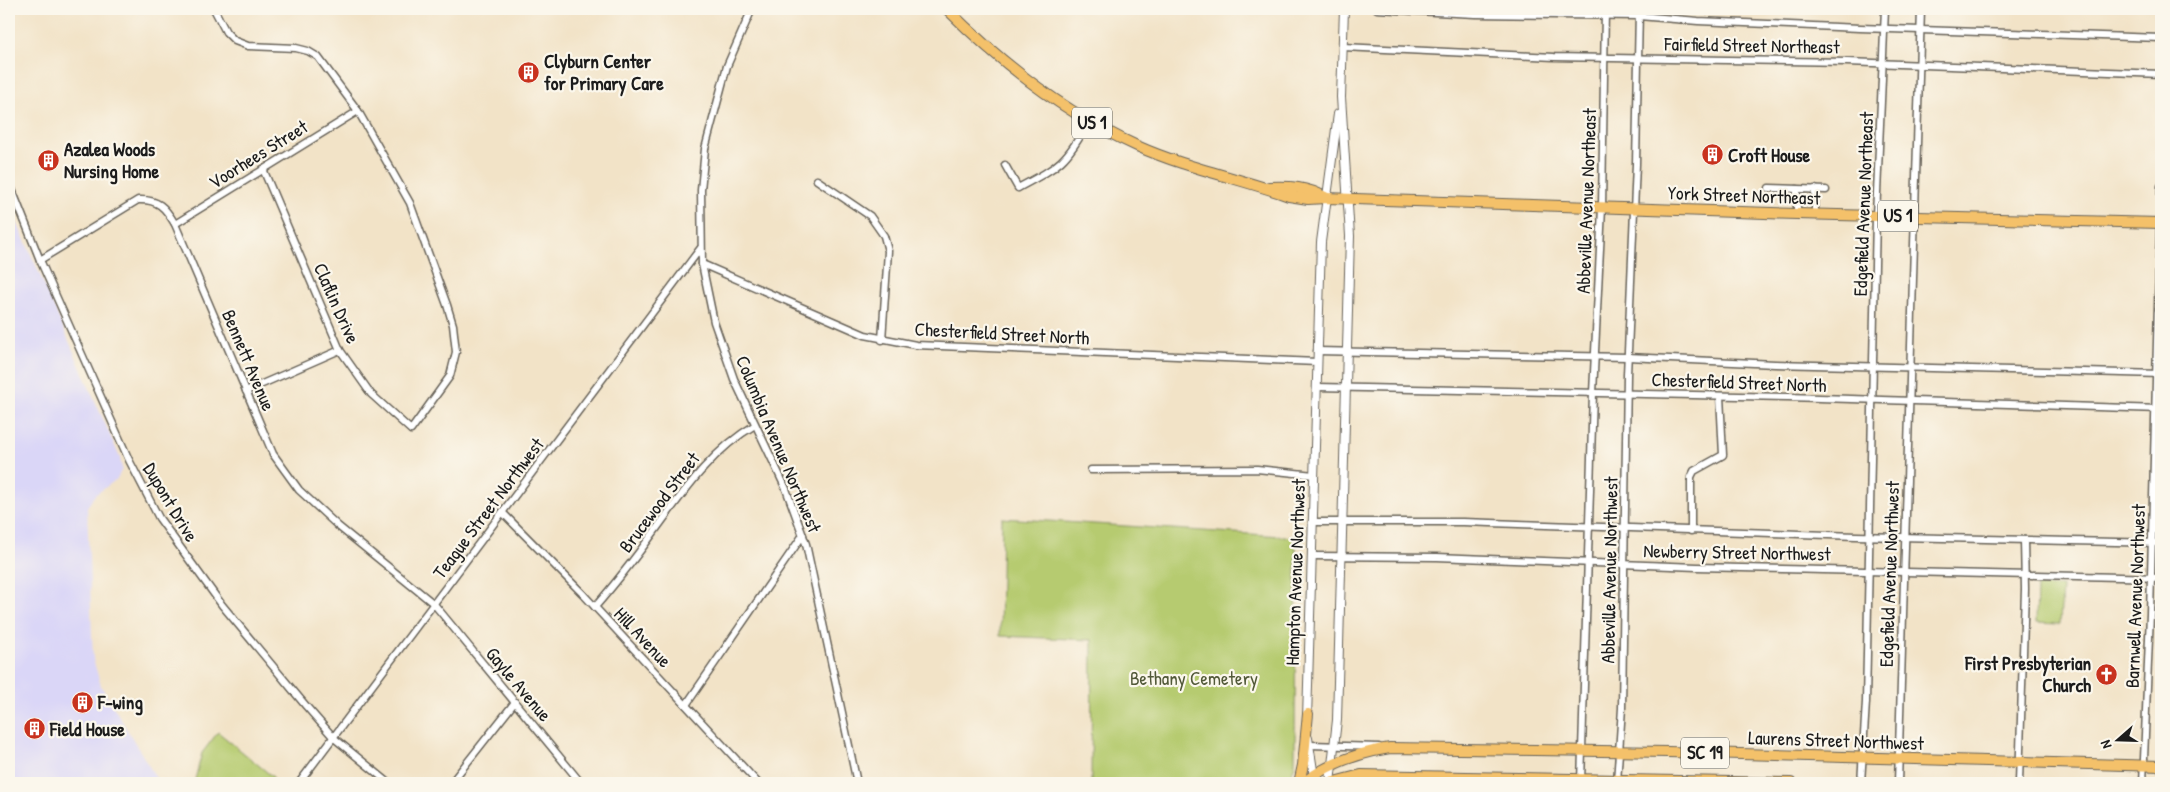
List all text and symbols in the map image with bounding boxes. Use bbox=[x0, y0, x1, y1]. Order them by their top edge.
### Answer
street label: Fairfield Street Northeast bbox=[1663, 30, 1840, 60]
place label: Clyburn Center for Primary Care bbox=[544, 48, 664, 97]
building icon: Clyburn Center for Primary Care bbox=[516, 60, 540, 84]
street label: Abbeville Avenue Northeast bbox=[1570, 107, 1602, 294]
road number: US 1 bbox=[1072, 108, 1112, 138]
street label: Edgefield Avenue Northeast bbox=[1847, 111, 1879, 297]
street label: Voorhees Street bbox=[203, 113, 313, 195]
place label: Azalea Woods Nursing Home bbox=[64, 136, 159, 185]
place label: Croft House bbox=[1728, 142, 1811, 168]
building icon: Croft House bbox=[1700, 143, 1724, 167]
building icon: Azalea Woods Nursing Home bbox=[36, 148, 60, 172]
street label: York Street Northeast bbox=[1667, 179, 1821, 211]
road number: US 1 bbox=[1878, 200, 1918, 232]
street label: Claflin Drive bbox=[308, 259, 366, 348]
street label: Bennett Avenue bbox=[216, 305, 282, 415]
street label: Chesterfield Street North bbox=[914, 315, 1090, 351]
street label: Columbia Avenue Northwest bbox=[730, 352, 828, 537]
street label: Chesterfield Street North bbox=[1651, 366, 1827, 398]
street label: Teague Street Northwest bbox=[426, 432, 550, 584]
street label: Brucewood Street bbox=[613, 446, 706, 558]
street label: Dupont Drive bbox=[137, 458, 205, 547]
street label: Abbeville Avenue Northwest bbox=[1594, 476, 1624, 664]
street label: Hampton Avenue Northwest bbox=[1279, 478, 1311, 666]
street label: Edgefield Avenue Northwest bbox=[1873, 480, 1905, 667]
street label: Barnwell Avenue Northwest bbox=[2119, 503, 2151, 689]
street label: Newberry Street Northwest bbox=[1643, 537, 1831, 567]
street label: Hill Avenue bbox=[608, 601, 678, 673]
street label: Gayle Avenue bbox=[480, 641, 558, 727]
place label: First Presbyterian Church bbox=[1964, 650, 2091, 698]
church icon: First Presbyterian Church bbox=[2095, 662, 2119, 686]
park label: Bethany Cemetery bbox=[1130, 665, 1258, 691]
place label: F-wing bbox=[97, 689, 143, 716]
building icon: F-wing bbox=[70, 690, 94, 714]
north arrow bbox=[2092, 714, 2142, 764]
place label: Field House bbox=[49, 716, 125, 742]
building icon: Field House bbox=[22, 717, 46, 741]
street label: Laurens Street Northwest bbox=[1748, 724, 1925, 756]
text: N bbox=[2095, 737, 2116, 751]
road number: SC 19 bbox=[1681, 738, 1729, 768]

